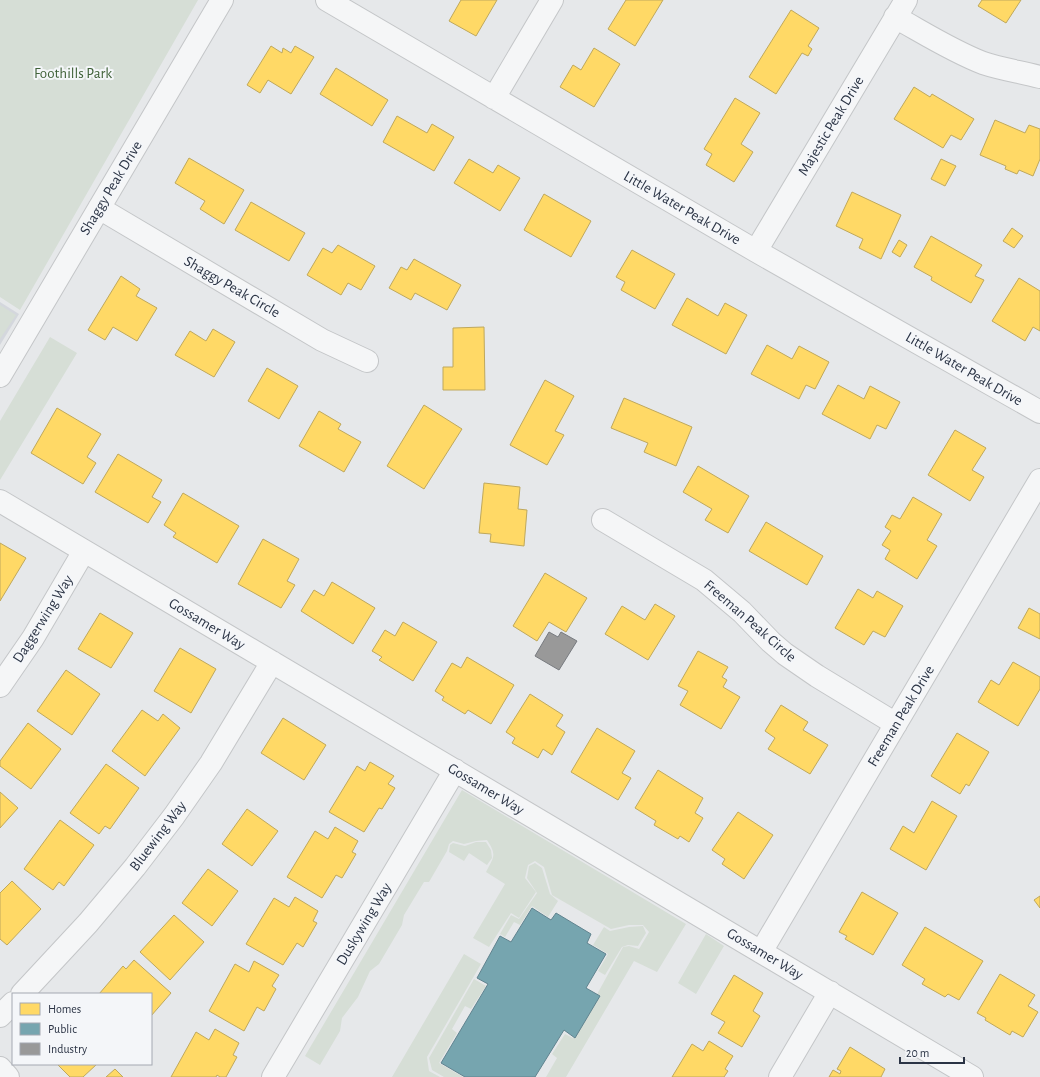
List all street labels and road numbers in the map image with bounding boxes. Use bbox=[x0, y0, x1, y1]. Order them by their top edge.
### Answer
street label: Majestic Peak Drive bbox=[795, 74, 867, 178]
street label: Shaggy Peak Drive bbox=[77, 138, 145, 238]
street label: Little Water Peak Drive bbox=[621, 168, 743, 248]
street label: Shaggy Peak Circle bbox=[181, 253, 283, 321]
street label: Little Water Peak Drive bbox=[903, 329, 1025, 409]
street label: Daggerwing Way bbox=[10, 572, 76, 665]
street label: Freeman Peak Circle bbox=[701, 577, 799, 665]
street label: Gossamer Way bbox=[166, 595, 248, 653]
street label: Freeman Peak Drive bbox=[865, 663, 937, 769]
street label: Gossamer Way bbox=[445, 760, 527, 818]
street label: Bluewing Way bbox=[127, 798, 189, 874]
street label: Duskywing Way bbox=[334, 880, 395, 968]
street label: Gossamer Way bbox=[724, 925, 806, 983]

